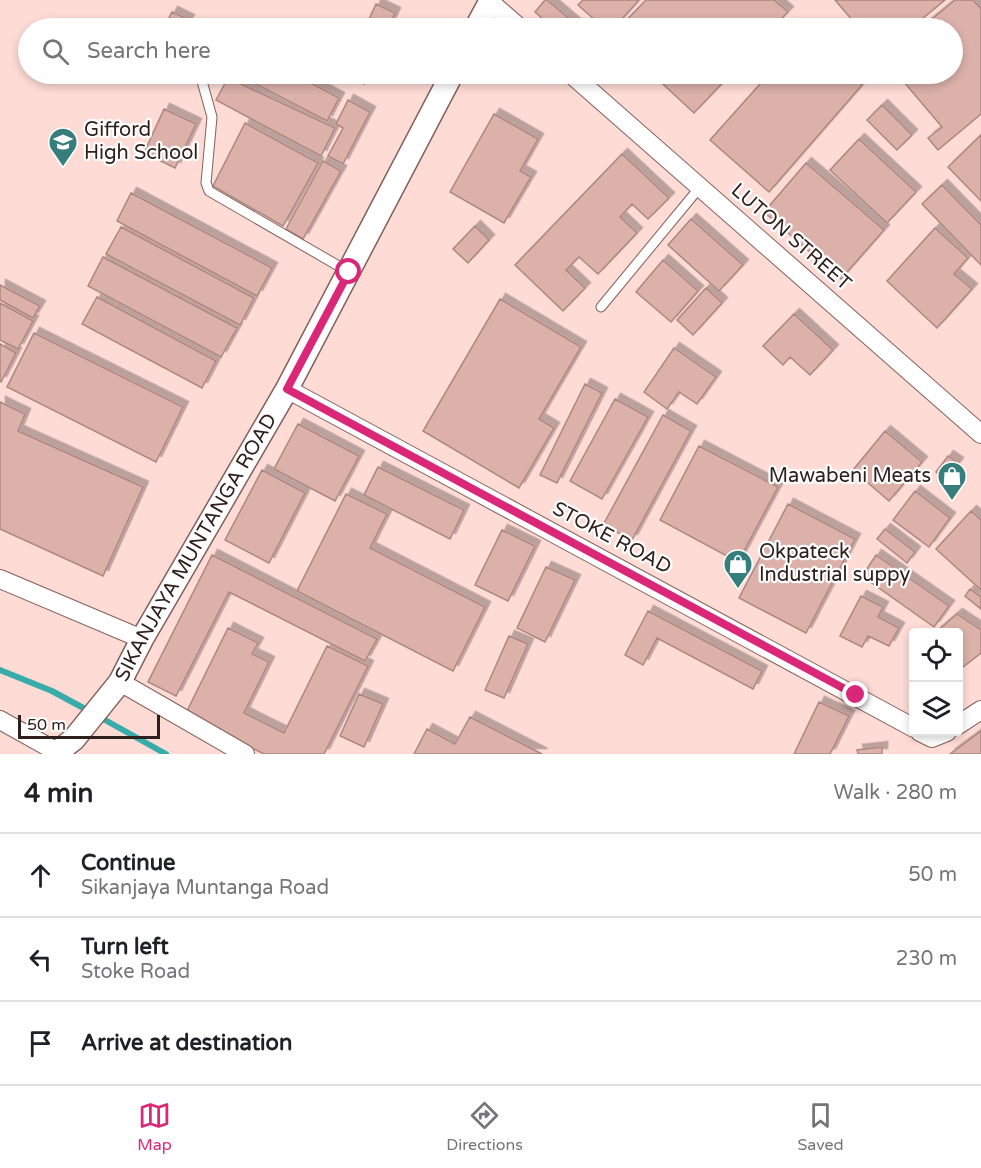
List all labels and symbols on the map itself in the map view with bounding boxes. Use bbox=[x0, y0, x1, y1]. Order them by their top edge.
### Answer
place label: Gifford High School bbox=[84, 118, 198, 165]
school or university icon: Gifford High School bbox=[47, 126, 79, 168]
street label: LUTON STREET bbox=[726, 178, 856, 296]
route start bbox=[335, 258, 361, 284]
street label: SIKANJAYA MUNTANGA ROAD bbox=[110, 409, 282, 686]
shop icon: Mawabeni Meats bbox=[936, 460, 968, 502]
place label: Mawabeni Meats bbox=[769, 464, 931, 488]
street label: STOKE ROAD bbox=[549, 497, 675, 579]
place label: Okpateck Industrial suppy bbox=[759, 540, 911, 587]
shop icon: Okpateck Industrial suppy bbox=[722, 548, 754, 590]
route end bbox=[842, 681, 868, 707]
scale bar bbox=[18, 712, 160, 740]

